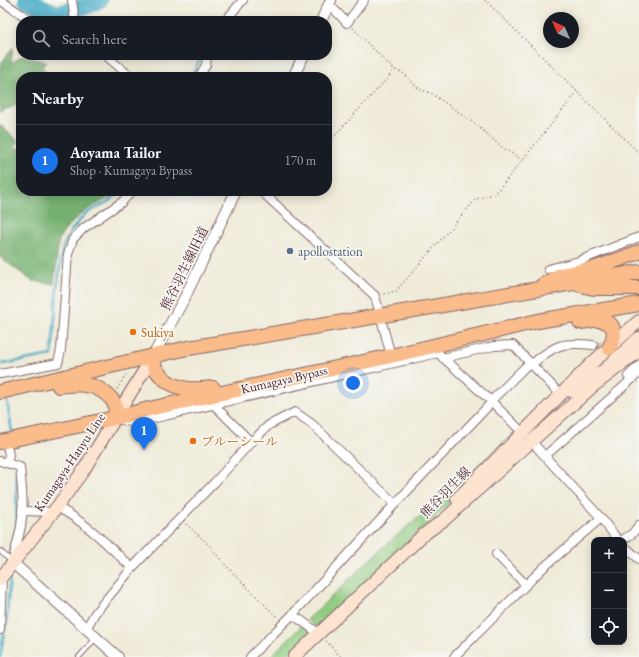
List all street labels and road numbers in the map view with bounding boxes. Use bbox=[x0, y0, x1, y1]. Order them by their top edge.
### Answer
street label: 熊谷羽生線旧道 bbox=[157, 224, 212, 313]
street label: Kumagaya Bypass bbox=[239, 361, 329, 398]
street label: Kumagaya-Hanyu Line bbox=[30, 409, 109, 515]
street label: 熊谷羽生線 bbox=[417, 463, 474, 522]

